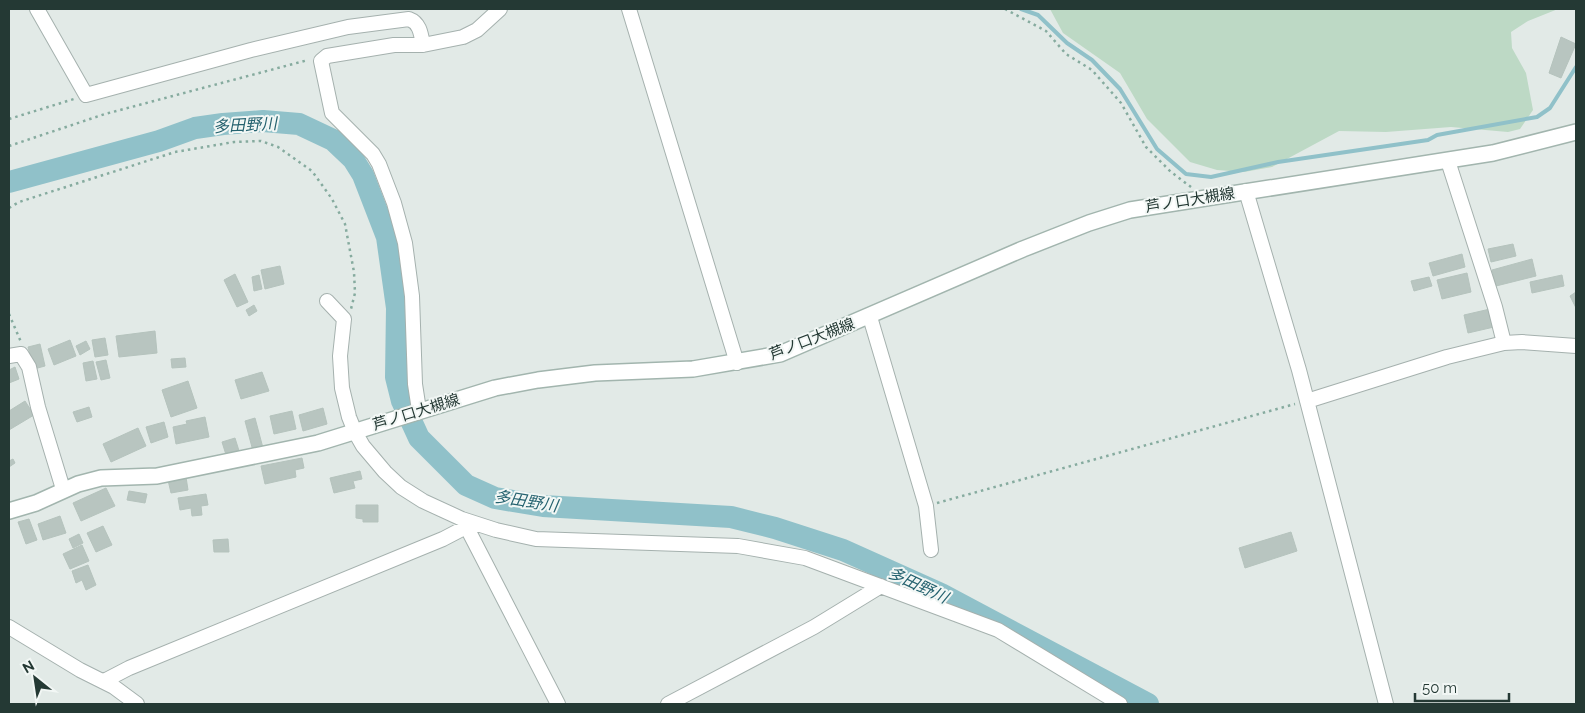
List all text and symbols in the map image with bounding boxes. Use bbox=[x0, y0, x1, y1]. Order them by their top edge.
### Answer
water label: 多田野川 bbox=[213, 114, 279, 136]
street label: 芦ノ口大槻線 bbox=[1144, 184, 1236, 216]
street label: 芦ノ口大槻線 bbox=[767, 314, 857, 364]
street label: 芦ノ口大槻線 bbox=[370, 390, 462, 434]
water label: 多田野川 bbox=[493, 487, 561, 516]
water label: 多田野川 bbox=[885, 563, 953, 608]
north arrow bbox=[10, 653, 60, 703]
text: N bbox=[20, 657, 37, 676]
scale bar bbox=[1415, 670, 1509, 702]
text: 50 m bbox=[1422, 679, 1457, 697]

